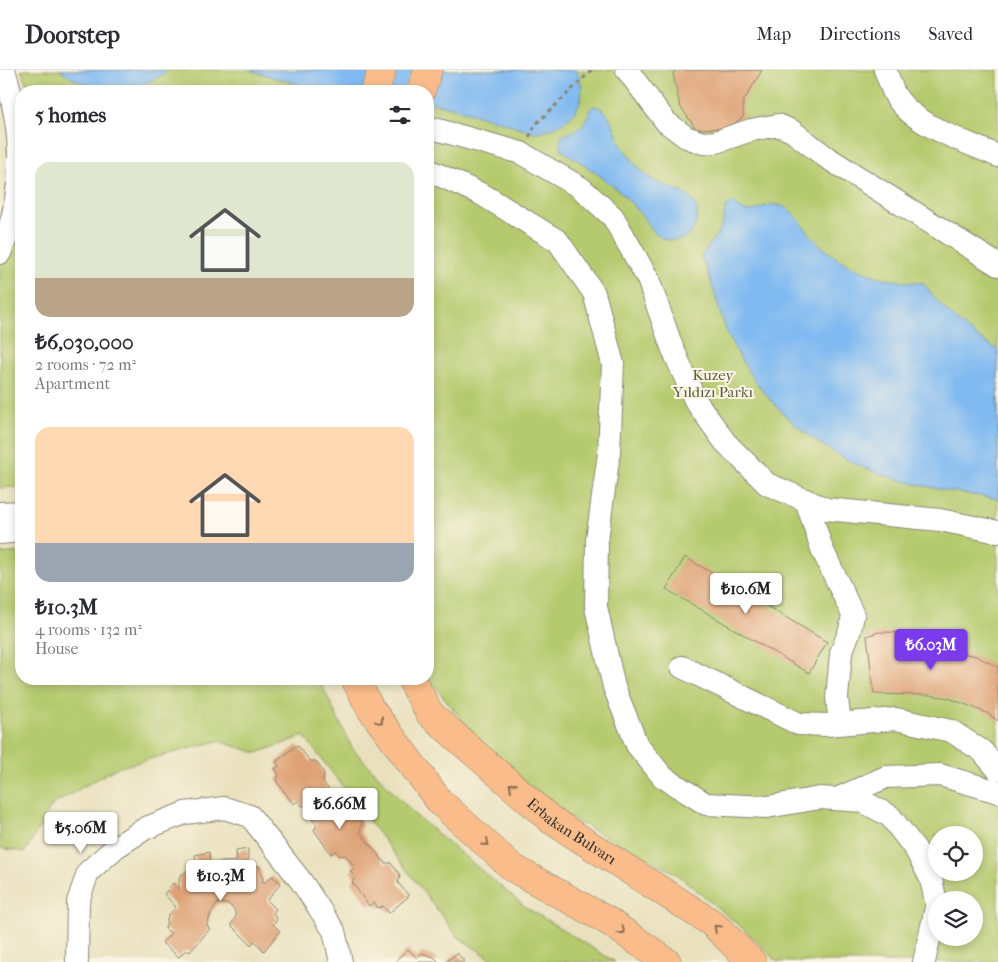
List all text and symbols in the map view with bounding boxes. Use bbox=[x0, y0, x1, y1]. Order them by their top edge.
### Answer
text: Doorstep bbox=[25, 21, 120, 49]
text: Map bbox=[757, 24, 791, 45]
text: Directions bbox=[819, 24, 900, 45]
text: Saved bbox=[928, 24, 973, 45]
icon: filters bbox=[386, 101, 414, 129]
text: 5 homes bbox=[35, 103, 106, 127]
icon: home bbox=[180, 195, 270, 285]
text: ₺6,030,000 bbox=[35, 330, 134, 354]
text: 2 rooms · 72 m² bbox=[35, 355, 136, 374]
park label: Kuzey Yıldızı Parkı bbox=[672, 366, 753, 401]
text: Apartment bbox=[35, 374, 110, 393]
icon: home bbox=[180, 460, 270, 550]
pin: ₺10.6M bbox=[705, 572, 787, 615]
text: ₺10.6M bbox=[721, 579, 771, 598]
text: ₺10.3M bbox=[35, 595, 98, 619]
text: 4 rooms · 132 m² bbox=[35, 620, 142, 639]
pin: ₺6.03M bbox=[890, 628, 972, 671]
text: ₺6.03M bbox=[906, 635, 956, 654]
text: House bbox=[35, 639, 78, 658]
one-way arrow bbox=[374, 715, 383, 725]
one-way arrow bbox=[509, 783, 518, 792]
pin: ₺6.66M bbox=[299, 788, 381, 830]
text: ₺6.66M bbox=[314, 794, 366, 813]
street label: Erbakan Bulvarı bbox=[523, 794, 620, 869]
pin: ₺5.06M bbox=[40, 812, 122, 854]
text: ₺5.06M bbox=[55, 818, 107, 837]
map controls bbox=[928, 826, 983, 946]
button: locate bbox=[928, 826, 983, 881]
one-way arrow bbox=[480, 837, 489, 846]
pin: ₺10.3M bbox=[180, 860, 262, 902]
text: ₺10.3M bbox=[197, 866, 245, 885]
button: layers bbox=[928, 891, 983, 946]
one-way arrow bbox=[616, 925, 625, 934]
one-way arrow bbox=[713, 925, 722, 934]

